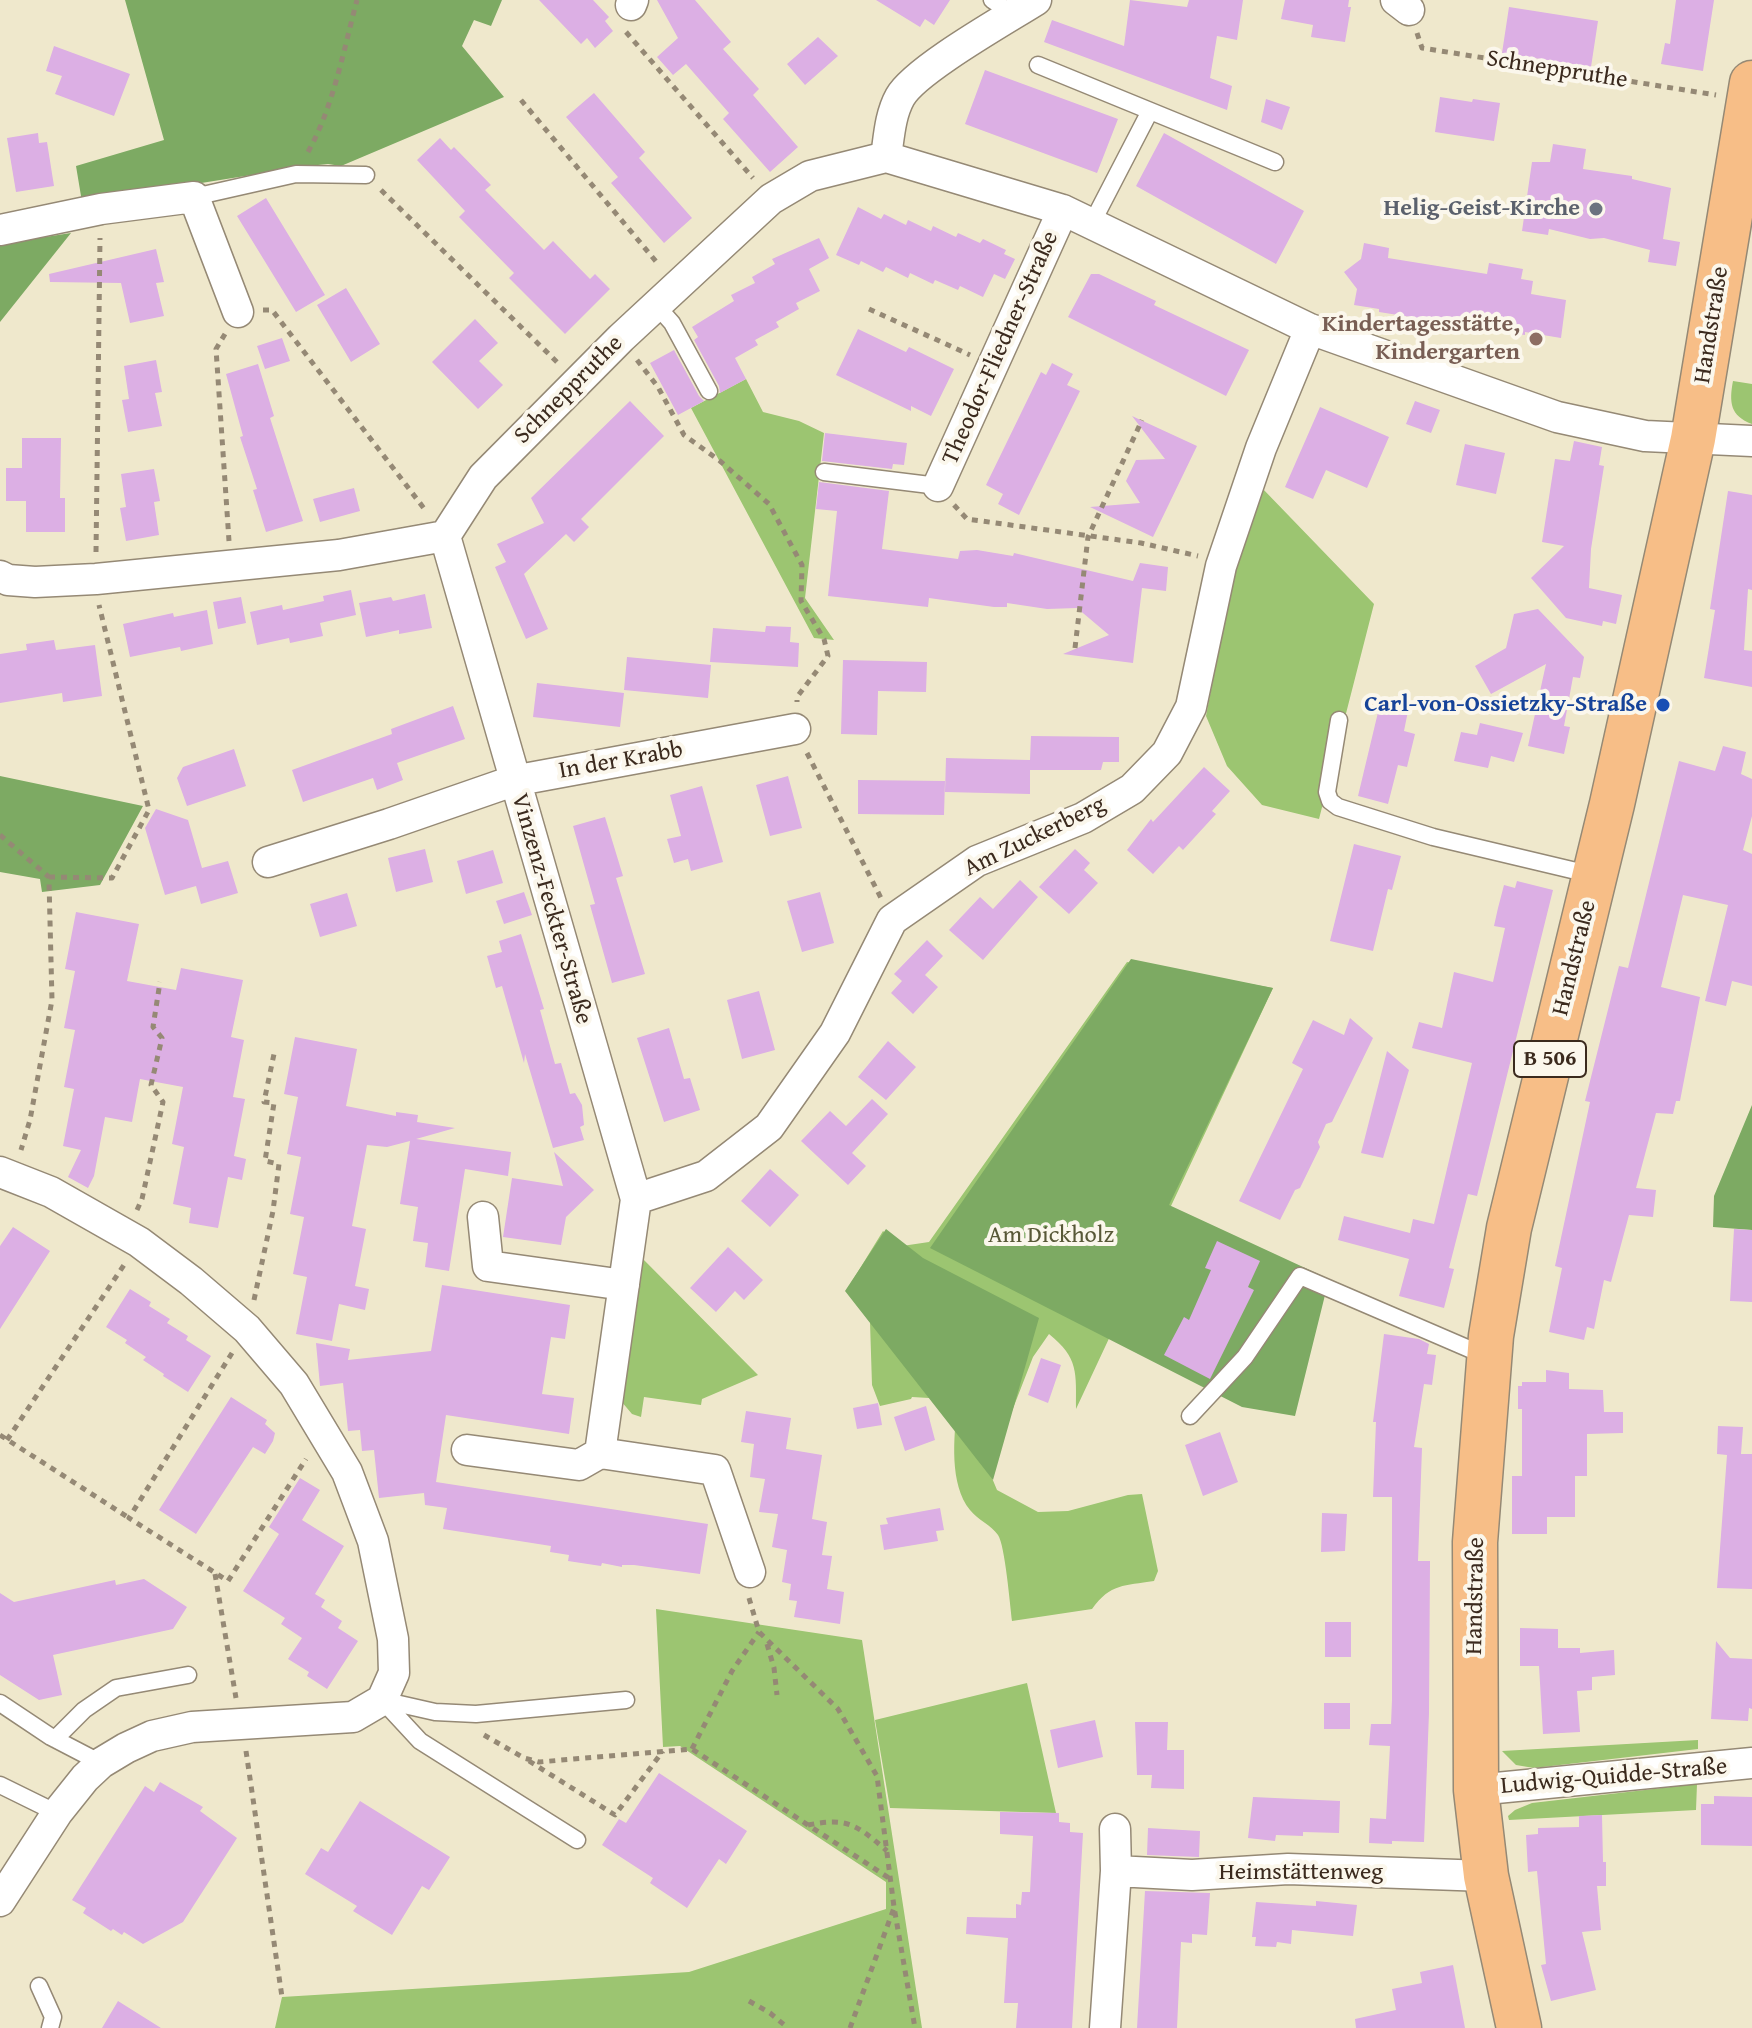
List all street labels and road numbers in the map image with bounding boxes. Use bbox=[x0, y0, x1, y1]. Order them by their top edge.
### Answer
street label: Schneppruthe bbox=[1485, 45, 1629, 95]
street label: Theodor-Fliedner-Straße bbox=[937, 227, 1065, 469]
street label: Handstraße bbox=[1689, 265, 1735, 385]
street label: Schneppruthe bbox=[509, 330, 629, 450]
street label: In der Krabb bbox=[557, 736, 685, 786]
street label: Vinzenz-Feckter-Straße bbox=[504, 790, 598, 1028]
street label: Am Zuckerberg bbox=[960, 790, 1110, 884]
street label: Handstraße bbox=[1547, 897, 1603, 1019]
road number: B 506 bbox=[1514, 1041, 1586, 1077]
street label: Handstraße bbox=[1461, 1537, 1491, 1655]
street label: Ludwig-Quidde-Straße bbox=[1499, 1753, 1729, 1801]
street label: Heimstättenweg bbox=[1219, 1859, 1383, 1887]

